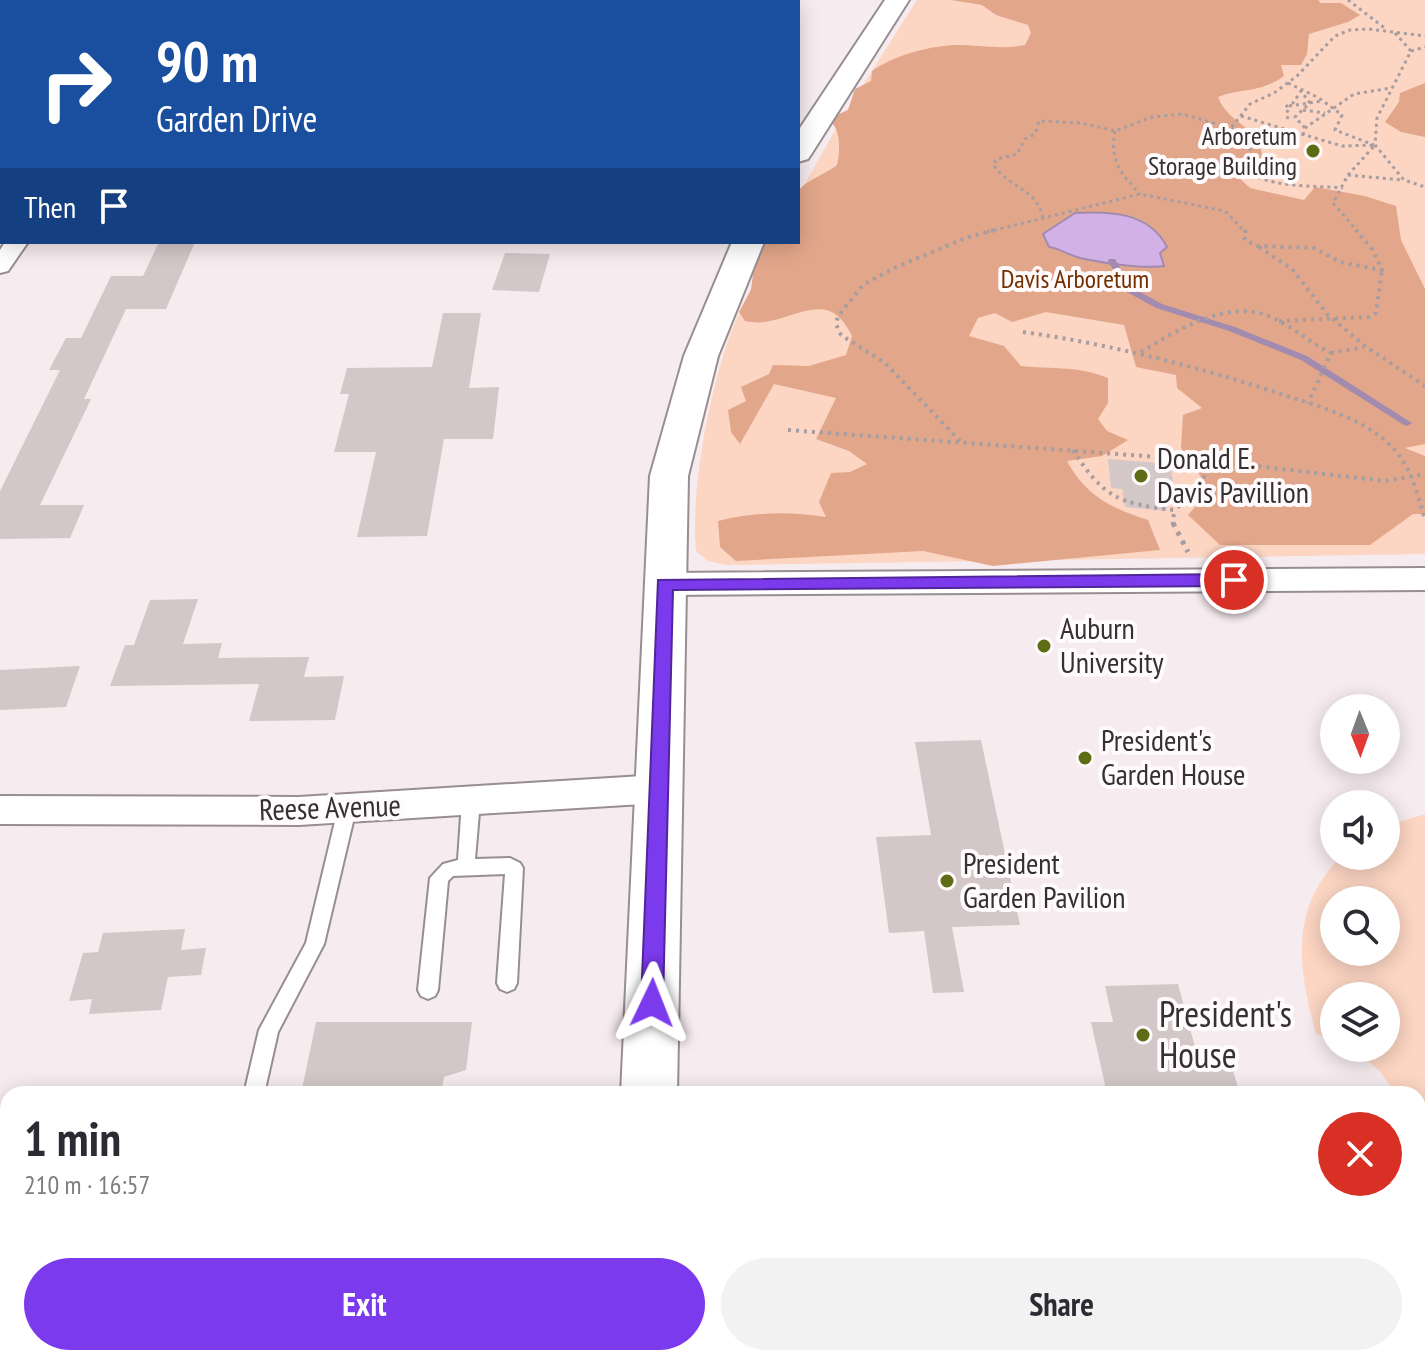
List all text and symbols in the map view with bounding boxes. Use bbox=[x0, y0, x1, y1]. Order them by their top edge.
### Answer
text: 90 m bbox=[156, 25, 258, 97]
icon: right bbox=[24, 32, 128, 136]
text: Garden Drive bbox=[156, 95, 317, 142]
place label: Arboretum Storage Building bbox=[1148, 119, 1297, 182]
marker: Arboretum Storage Building bbox=[1304, 142, 1322, 160]
icon: arrive bbox=[92, 184, 136, 228]
text: Then bbox=[24, 187, 76, 226]
park label: Davis Arboretum bbox=[1001, 262, 1149, 295]
place label: Donald E. Davis Pavillion bbox=[1157, 438, 1309, 511]
marker: Donald E. Davis Pavillion bbox=[1132, 467, 1150, 485]
pin bbox=[1200, 546, 1268, 614]
icon: arrive bbox=[1212, 558, 1256, 602]
place label: Auburn University bbox=[1060, 608, 1164, 681]
marker: Auburn University bbox=[1035, 637, 1053, 655]
north arrow bbox=[1320, 694, 1400, 774]
map controls bbox=[1320, 694, 1400, 1062]
place label: President's Garden House bbox=[1101, 720, 1245, 793]
marker: President's Garden House bbox=[1076, 749, 1094, 767]
street label: Reese Avenue bbox=[258, 785, 401, 828]
button: sound bbox=[1320, 790, 1400, 870]
place label: President Garden Pavilion bbox=[963, 843, 1125, 916]
marker: President Garden Pavilion bbox=[938, 872, 956, 890]
button: search bbox=[1320, 886, 1400, 966]
position arrow bbox=[610, 961, 694, 1045]
button: layers bbox=[1320, 982, 1400, 1062]
place label: President's House bbox=[1159, 990, 1292, 1078]
marker: President's House bbox=[1134, 1026, 1152, 1044]
text: 1 min bbox=[24, 1107, 121, 1169]
button: close bbox=[1318, 1112, 1402, 1196]
text: 210 m · 16:57 bbox=[24, 1168, 150, 1201]
button: Exit bbox=[24, 1258, 705, 1350]
button: Share bbox=[721, 1258, 1402, 1350]

